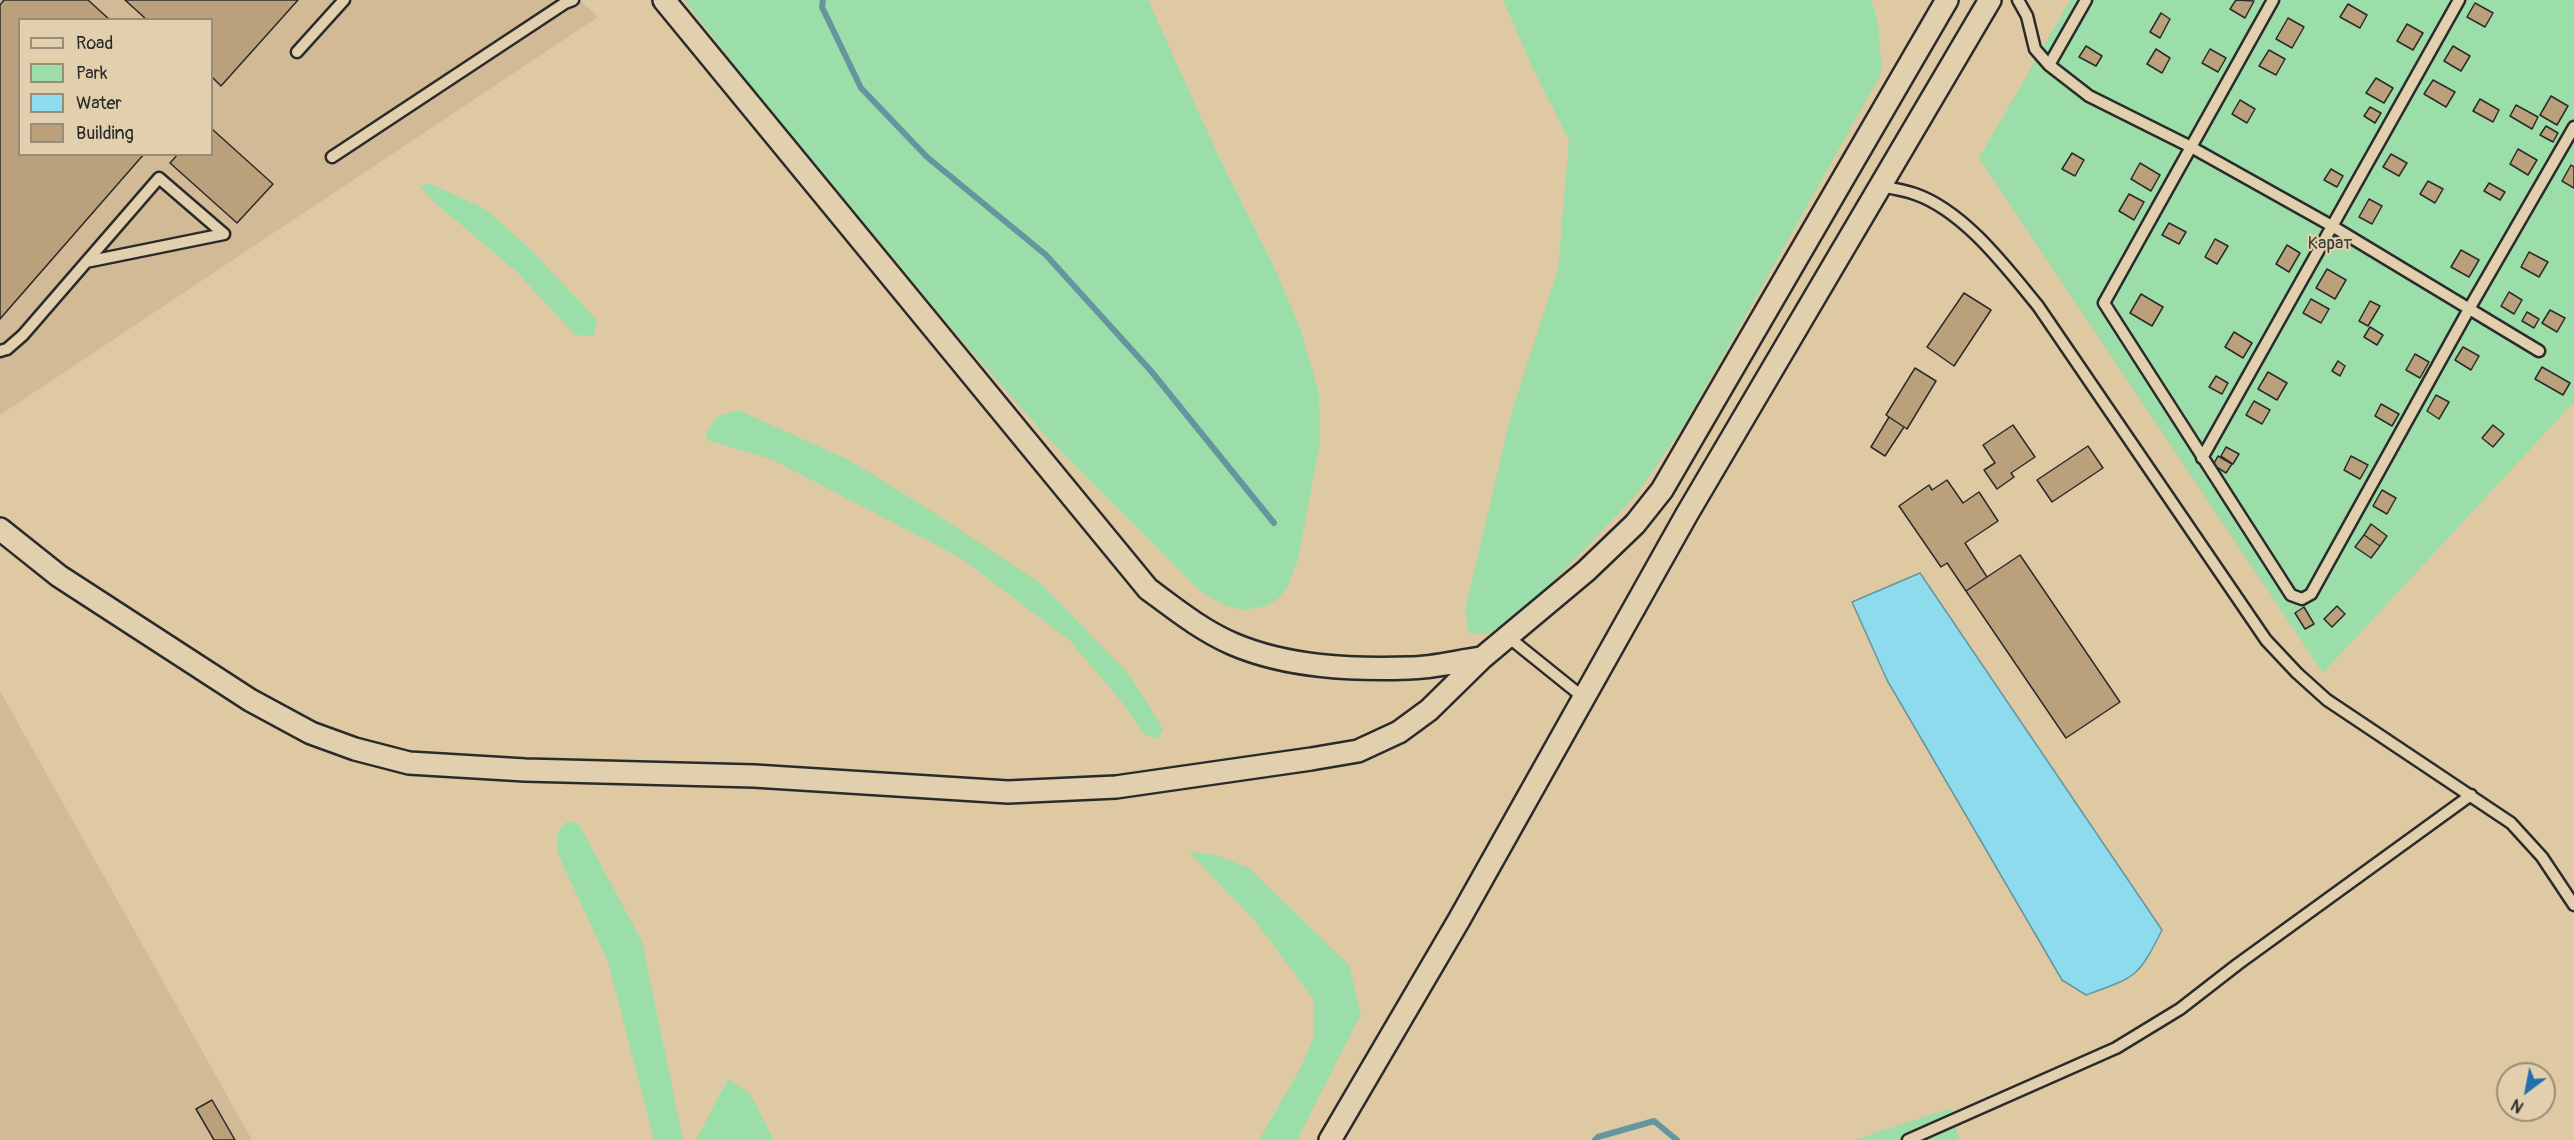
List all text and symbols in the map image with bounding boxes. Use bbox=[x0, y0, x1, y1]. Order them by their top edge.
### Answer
legend bbox=[18, 18, 213, 156]
text: Road bbox=[76, 32, 113, 55]
text: Park bbox=[76, 62, 108, 85]
text: Water bbox=[76, 92, 122, 115]
text: Building bbox=[76, 122, 134, 145]
park label: Карат bbox=[2308, 233, 2352, 255]
north arrow bbox=[2496, 1062, 2556, 1122]
text: N bbox=[2508, 1094, 2527, 1117]

